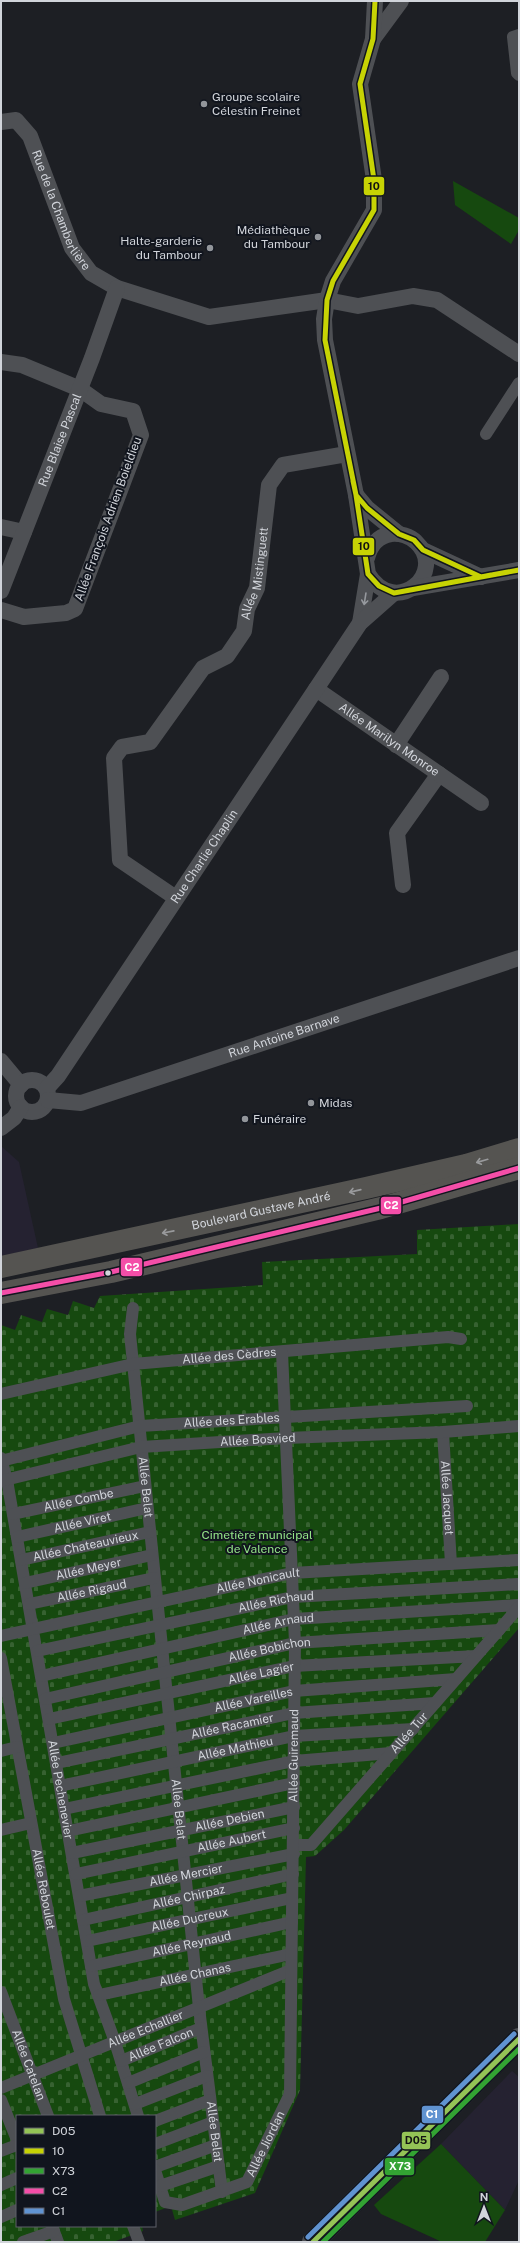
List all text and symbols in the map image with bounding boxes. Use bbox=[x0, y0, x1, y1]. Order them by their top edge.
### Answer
place label: Groupe scolaire Célestin Freinet bbox=[212, 90, 301, 118]
marker: Groupe scolaire Célestin Freinet bbox=[199, 99, 209, 109]
street label: Rue de la Chamberlière bbox=[29, 148, 93, 273]
line badge: 10 bbox=[363, 176, 385, 196]
text: 10 bbox=[368, 180, 380, 192]
place label: Médiathèque du Tambour bbox=[237, 223, 310, 251]
marker: Médiathèque du Tambour bbox=[313, 232, 323, 242]
place label: Halte-garderie du Tambour bbox=[120, 234, 202, 262]
marker: Halte-garderie du Tambour bbox=[205, 243, 215, 253]
street label: Rue Blaise Pascal bbox=[35, 391, 85, 489]
street label: Allée François Adrien Boieldieu bbox=[72, 435, 144, 603]
street label: Allée Mistinguett bbox=[239, 526, 271, 621]
line badge: 10 bbox=[352, 537, 375, 556]
text: 10 bbox=[358, 540, 370, 552]
one-way arrow bbox=[361, 592, 369, 605]
street label: Allée Marilyn Monroe bbox=[336, 700, 442, 779]
street label: Rue Charlie Chaplin bbox=[168, 807, 241, 906]
street label: Rue Antoine Barnave bbox=[227, 1011, 342, 1061]
place label: Midas bbox=[319, 1096, 352, 1110]
marker: Midas bbox=[306, 1098, 316, 1108]
place label: Funéraire bbox=[253, 1112, 307, 1126]
marker: Funéraire bbox=[240, 1114, 250, 1124]
one-way arrow bbox=[475, 1158, 488, 1165]
one-way arrow bbox=[349, 1187, 362, 1195]
street label: Boulevard Gustave André bbox=[190, 1189, 332, 1233]
line badge: C2 bbox=[380, 1196, 402, 1215]
text: C2 bbox=[384, 1199, 398, 1211]
one-way arrow bbox=[162, 1228, 175, 1236]
line badge: C2 bbox=[120, 1257, 143, 1277]
text: C2 bbox=[125, 1261, 139, 1273]
unlabelled marker bbox=[103, 1268, 113, 1278]
street label: Allée des Cèdres bbox=[182, 1345, 277, 1367]
street label: Allée des Erables bbox=[183, 1410, 280, 1430]
street label: Allée Bosvied bbox=[219, 1431, 296, 1449]
street label: Allée Belat bbox=[136, 1456, 156, 1519]
street label: Allée Jacquet bbox=[438, 1460, 456, 1536]
street label: Allée Combe bbox=[42, 1486, 115, 1514]
street label: Allée Viret bbox=[52, 1509, 113, 1536]
street label: Allée Chateauvieux bbox=[31, 1528, 140, 1564]
park label: Cimetière municipal de Valence bbox=[201, 1528, 313, 1556]
street label: Allée Meyer bbox=[54, 1555, 123, 1583]
street label: Allée Nonicault bbox=[215, 1566, 301, 1596]
street label: Allée Rigaud bbox=[56, 1577, 128, 1605]
street label: Allée Richaud bbox=[237, 1589, 314, 1615]
street label: Allée Arnaud bbox=[241, 1611, 314, 1637]
street label: Allée Bobichon bbox=[227, 1635, 311, 1665]
street label: Allée Lagier bbox=[227, 1659, 296, 1687]
street label: Allée Vareilles bbox=[213, 1684, 294, 1715]
street label: Allée Guiremaud bbox=[286, 1709, 301, 1802]
street label: Allée Tur bbox=[387, 1709, 431, 1756]
street label: Allée Racamier bbox=[189, 1710, 275, 1742]
street label: Allée Mathieu bbox=[196, 1734, 274, 1763]
street label: Allée Pechenevier bbox=[45, 1739, 76, 1841]
street label: Allée Belat bbox=[169, 1778, 189, 1841]
street label: Allée Debien bbox=[194, 1806, 266, 1834]
street label: Allée Aubert bbox=[196, 1827, 268, 1855]
street label: Allée Reboulet bbox=[29, 1847, 58, 1931]
street label: Allée Mercier bbox=[148, 1861, 224, 1889]
street label: Allée Chirpaz bbox=[151, 1882, 226, 1912]
street label: Allée Ducreux bbox=[150, 1904, 230, 1934]
street label: Allée Reynaud bbox=[151, 1929, 232, 1959]
street label: Allée Chanas bbox=[158, 1960, 232, 1989]
street label: Allée Echallier bbox=[105, 2007, 186, 2051]
street label: Allée Falcon bbox=[126, 2025, 195, 2064]
street label: Allée Catelan bbox=[9, 2027, 48, 2102]
street label: Allée Belat bbox=[204, 2100, 225, 2163]
line badge: C1 bbox=[421, 2105, 444, 2124]
text: C1 bbox=[426, 2108, 438, 2120]
street label: Allée Jiordan bbox=[244, 2109, 288, 2179]
legend bbox=[16, 2115, 156, 2227]
text: D05 bbox=[52, 2124, 76, 2138]
line badge: D05 bbox=[401, 2131, 431, 2150]
text: D05 bbox=[405, 2134, 427, 2146]
text: 10 bbox=[52, 2144, 64, 2158]
line badge: X73 bbox=[384, 2157, 415, 2176]
text: X73 bbox=[389, 2160, 411, 2172]
text: X73 bbox=[52, 2164, 75, 2178]
text: C2 bbox=[52, 2184, 67, 2198]
north arrow bbox=[464, 2187, 504, 2227]
text: N bbox=[480, 2191, 488, 2203]
text: C1 bbox=[52, 2204, 65, 2218]

